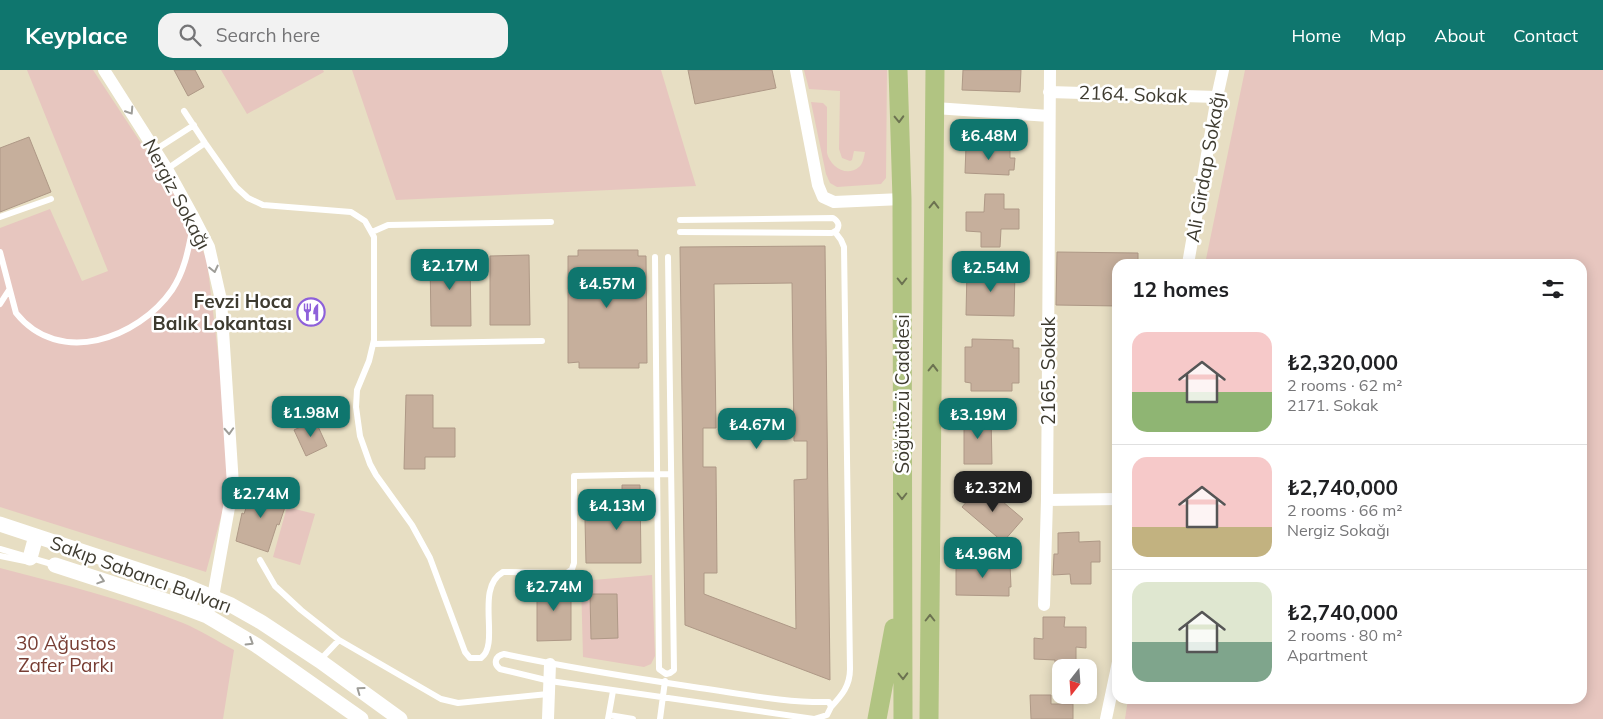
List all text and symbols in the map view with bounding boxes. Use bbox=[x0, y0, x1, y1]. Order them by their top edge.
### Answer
search box bbox=[158, 13, 508, 58]
text: Keyplace bbox=[25, 20, 128, 50]
icon: search bbox=[176, 21, 204, 49]
text: Search here bbox=[216, 23, 320, 47]
text: Home bbox=[1291, 24, 1341, 47]
text: Map bbox=[1369, 24, 1406, 47]
text: About bbox=[1434, 24, 1485, 47]
text: Contact bbox=[1513, 24, 1578, 47]
street label: 2164. Sokak bbox=[1078, 80, 1188, 108]
street label: Ali Girdap Sokağı bbox=[1180, 90, 1230, 244]
one-way arrow bbox=[124, 106, 134, 115]
one-way arrow bbox=[894, 115, 904, 123]
pin: ₺6.48M bbox=[948, 118, 1030, 161]
text: ₺6.48M bbox=[961, 125, 1017, 145]
street label: Nergiz Sokağı bbox=[138, 135, 216, 253]
one-way arrow bbox=[929, 201, 939, 209]
pin: ₺2.17M bbox=[409, 248, 491, 291]
pin: ₺2.54M bbox=[950, 250, 1032, 293]
text: ₺2.17M bbox=[422, 255, 478, 275]
text: ₺2.54M bbox=[963, 257, 1019, 277]
one-way arrow bbox=[208, 265, 219, 274]
pin: ₺4.57M bbox=[566, 266, 648, 309]
text: ₺4.57M bbox=[579, 273, 635, 293]
icon: filters bbox=[1539, 275, 1567, 303]
text: 12 homes bbox=[1132, 276, 1229, 302]
one-way arrow bbox=[897, 278, 907, 285]
place label: Fevzi Hoca Balık Lokantası bbox=[153, 289, 292, 335]
restaurant icon: Fevzi Hoca Balık Lokantası bbox=[296, 297, 326, 327]
street label: Söğütözü Caddesi bbox=[890, 314, 914, 474]
street label: 2165. Sokak bbox=[1036, 317, 1060, 425]
text: ₺2,320,000 bbox=[1287, 349, 1398, 375]
icon: home bbox=[1172, 352, 1232, 412]
one-way arrow bbox=[928, 364, 938, 372]
text: 2 rooms · 62 m² bbox=[1287, 375, 1402, 395]
text: 2171. Sokak bbox=[1287, 395, 1378, 415]
pin: ₺1.98M bbox=[270, 396, 352, 438]
pin: ₺3.19M bbox=[937, 398, 1019, 440]
text: ₺1.98M bbox=[283, 402, 339, 422]
text: ₺3.19M bbox=[950, 404, 1006, 424]
pin: ₺4.67M bbox=[716, 408, 798, 450]
text: ₺4.67M bbox=[729, 414, 785, 434]
one-way arrow bbox=[224, 427, 235, 435]
pin: ₺2.32M bbox=[952, 470, 1034, 513]
text: ₺2,740,000 bbox=[1287, 474, 1398, 500]
pin: ₺2.74M bbox=[220, 476, 302, 519]
text: ₺2.32M bbox=[965, 477, 1021, 497]
icon: home bbox=[1172, 477, 1232, 537]
text: ₺2.74M bbox=[233, 483, 289, 503]
pin: ₺4.13M bbox=[576, 488, 658, 531]
one-way arrow bbox=[897, 492, 907, 500]
text: ₺4.13M bbox=[589, 495, 645, 515]
text: 2 rooms · 66 m² bbox=[1287, 500, 1402, 520]
text: Nergiz Sokağı bbox=[1287, 520, 1390, 540]
street label: Sakıp Sabancı Bulvarı bbox=[47, 530, 235, 618]
pin: ₺4.96M bbox=[942, 536, 1024, 579]
text: ₺4.96M bbox=[955, 543, 1011, 563]
pin: ₺2.74M bbox=[513, 570, 595, 612]
one-way arrow bbox=[96, 574, 105, 584]
text: ₺2.74M bbox=[526, 576, 582, 596]
text: ₺2,740,000 bbox=[1287, 599, 1398, 625]
icon: home bbox=[1172, 602, 1232, 662]
one-way arrow bbox=[925, 614, 935, 622]
text: 2 rooms · 80 m² bbox=[1287, 625, 1402, 645]
park label: 30 Ağustos Zafer Parkı bbox=[16, 631, 116, 677]
one-way arrow bbox=[245, 636, 254, 645]
text: Apartment bbox=[1287, 645, 1368, 665]
north arrow bbox=[1052, 659, 1098, 704]
map controls bbox=[1052, 659, 1097, 704]
one-way arrow bbox=[898, 672, 908, 680]
one-way arrow bbox=[356, 687, 366, 696]

